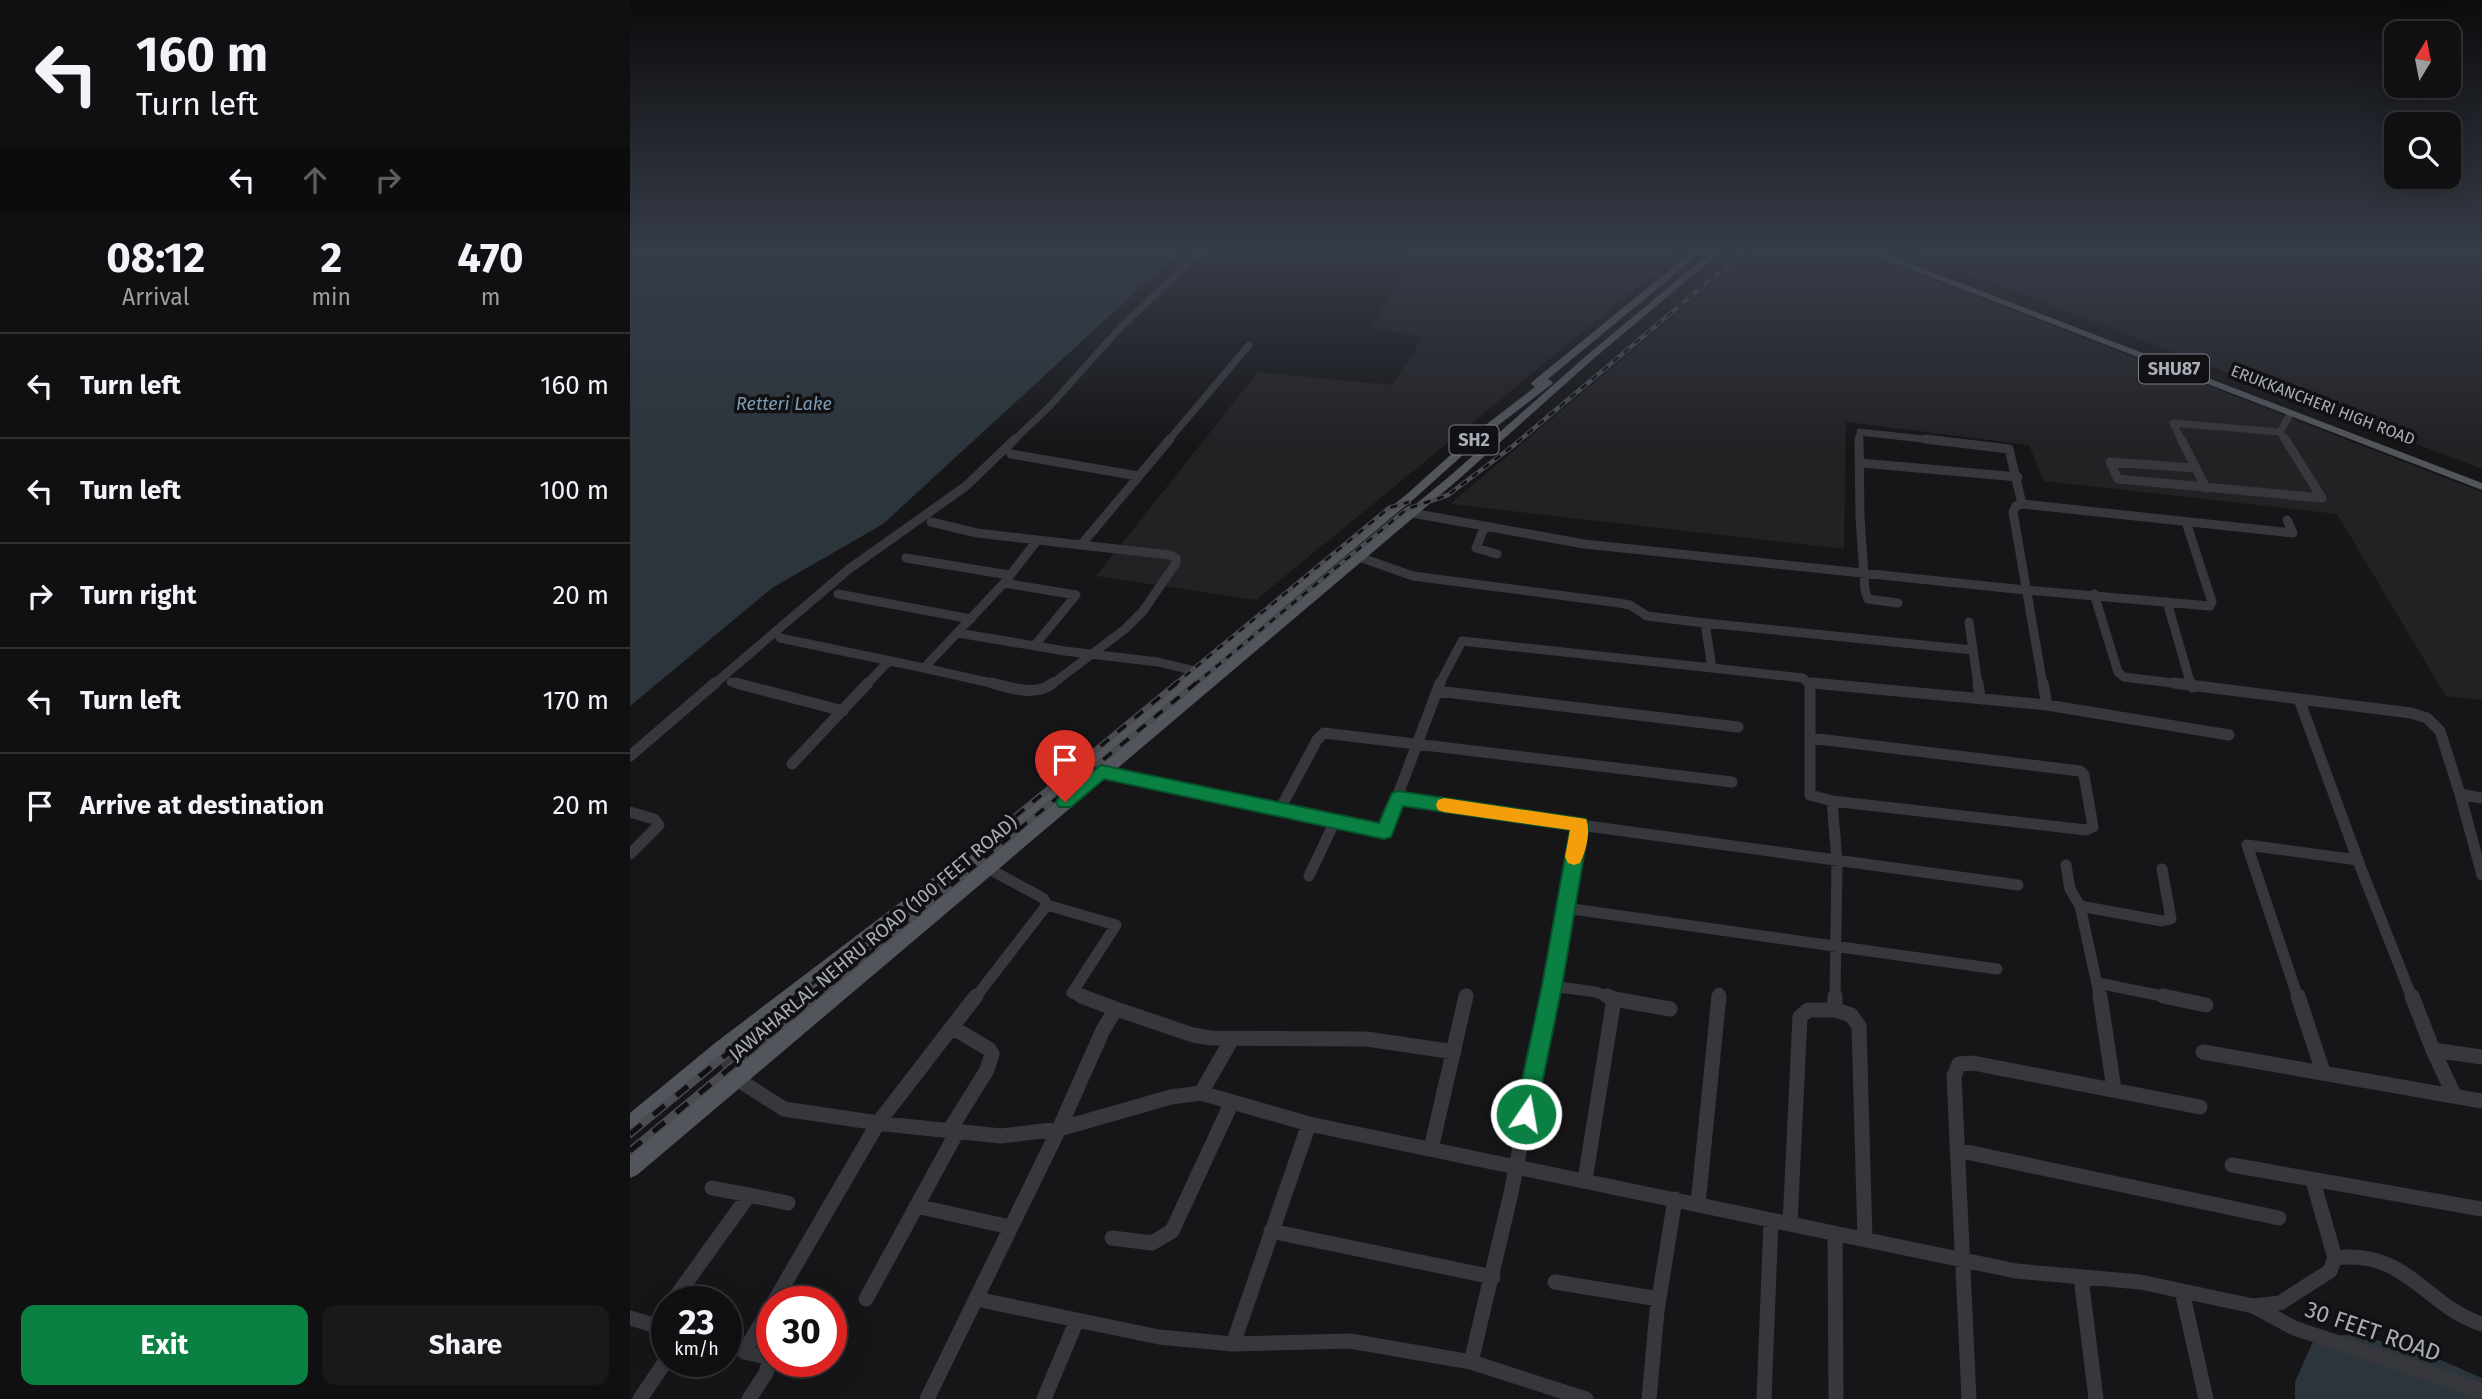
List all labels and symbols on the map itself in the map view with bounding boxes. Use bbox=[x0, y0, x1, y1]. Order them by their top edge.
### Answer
north arrow bbox=[2384, 21, 2460, 98]
road number: SHU87 bbox=[2139, 354, 2209, 384]
street label: ERUKKANCHERI HIGH ROAD bbox=[2228, 361, 2418, 449]
water label: Retteri Lake bbox=[736, 393, 832, 415]
road number: SH2 bbox=[1450, 426, 1498, 454]
pin bbox=[1035, 730, 1095, 802]
street label: JAWAHARLAL NEHRU ROAD (100 FEET ROAD) bbox=[724, 811, 1022, 1065]
position arrow bbox=[1489, 1077, 1563, 1151]
speed limit sign: 30 bbox=[756, 1286, 847, 1377]
street label: 30 FEET ROAD bbox=[2301, 1295, 2445, 1367]

